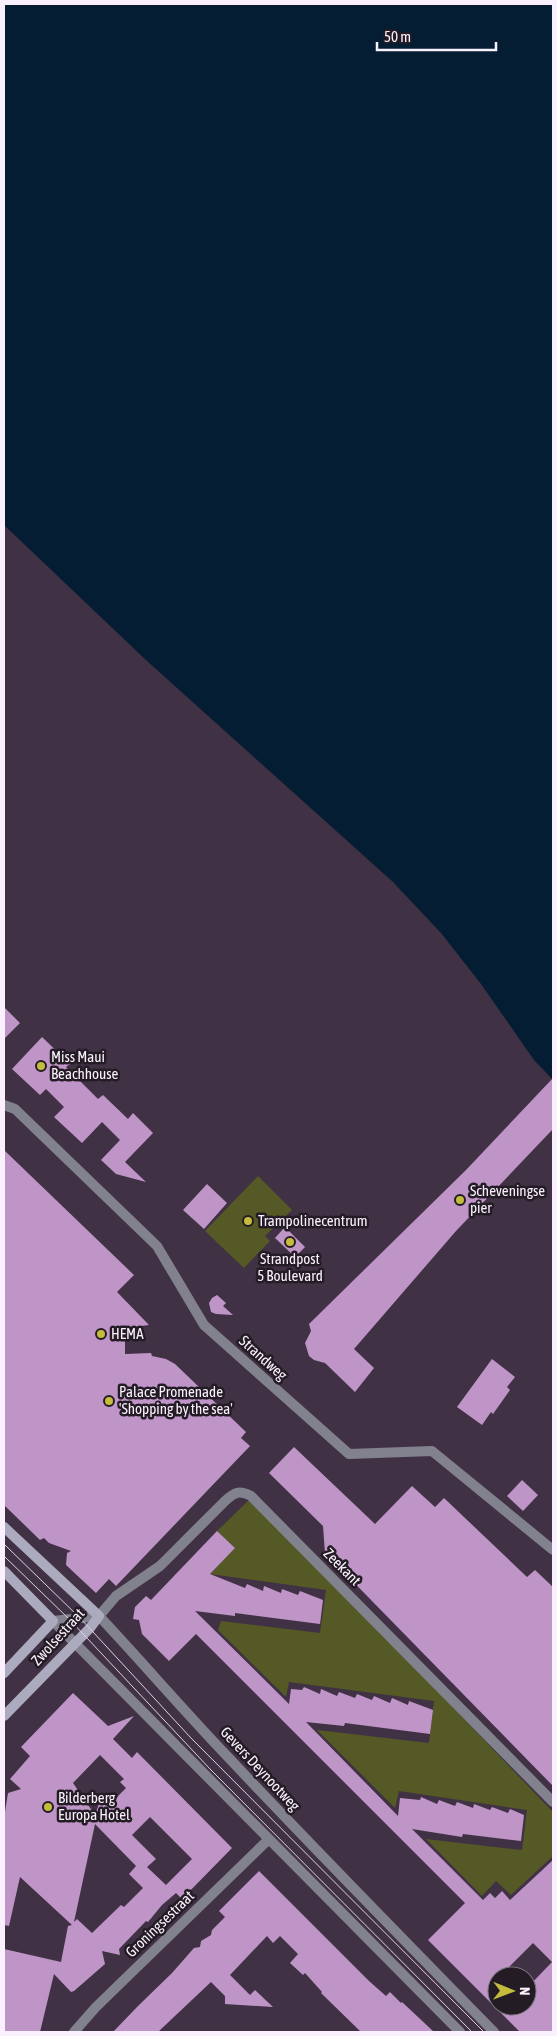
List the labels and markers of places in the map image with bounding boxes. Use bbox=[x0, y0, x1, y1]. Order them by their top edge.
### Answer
place label: Miss Maui Beachhouse bbox=[51, 1048, 119, 1082]
marker: Miss Maui Beachhouse bbox=[35, 1060, 47, 1072]
place label: Scheveningse pier bbox=[470, 1182, 545, 1216]
marker: Scheveningse pier bbox=[454, 1194, 466, 1206]
place label: Trampolinecentrum bbox=[258, 1212, 368, 1229]
marker: Trampolinecentrum bbox=[242, 1215, 254, 1227]
marker: Strandpost 5 Boulevard bbox=[284, 1236, 296, 1248]
place label: Strandpost 5 Boulevard bbox=[257, 1250, 323, 1284]
place label: HEMA bbox=[111, 1325, 144, 1342]
marker: HEMA bbox=[95, 1328, 107, 1340]
place label: Palace Promenade 'Shopping by the sea' bbox=[119, 1383, 233, 1417]
marker: Palace Promenade 'Shopping by the sea' bbox=[103, 1395, 115, 1407]
place label: Bilderberg Europa Hotel bbox=[58, 1789, 130, 1823]
marker: Bilderberg Europa Hotel bbox=[42, 1801, 54, 1813]

